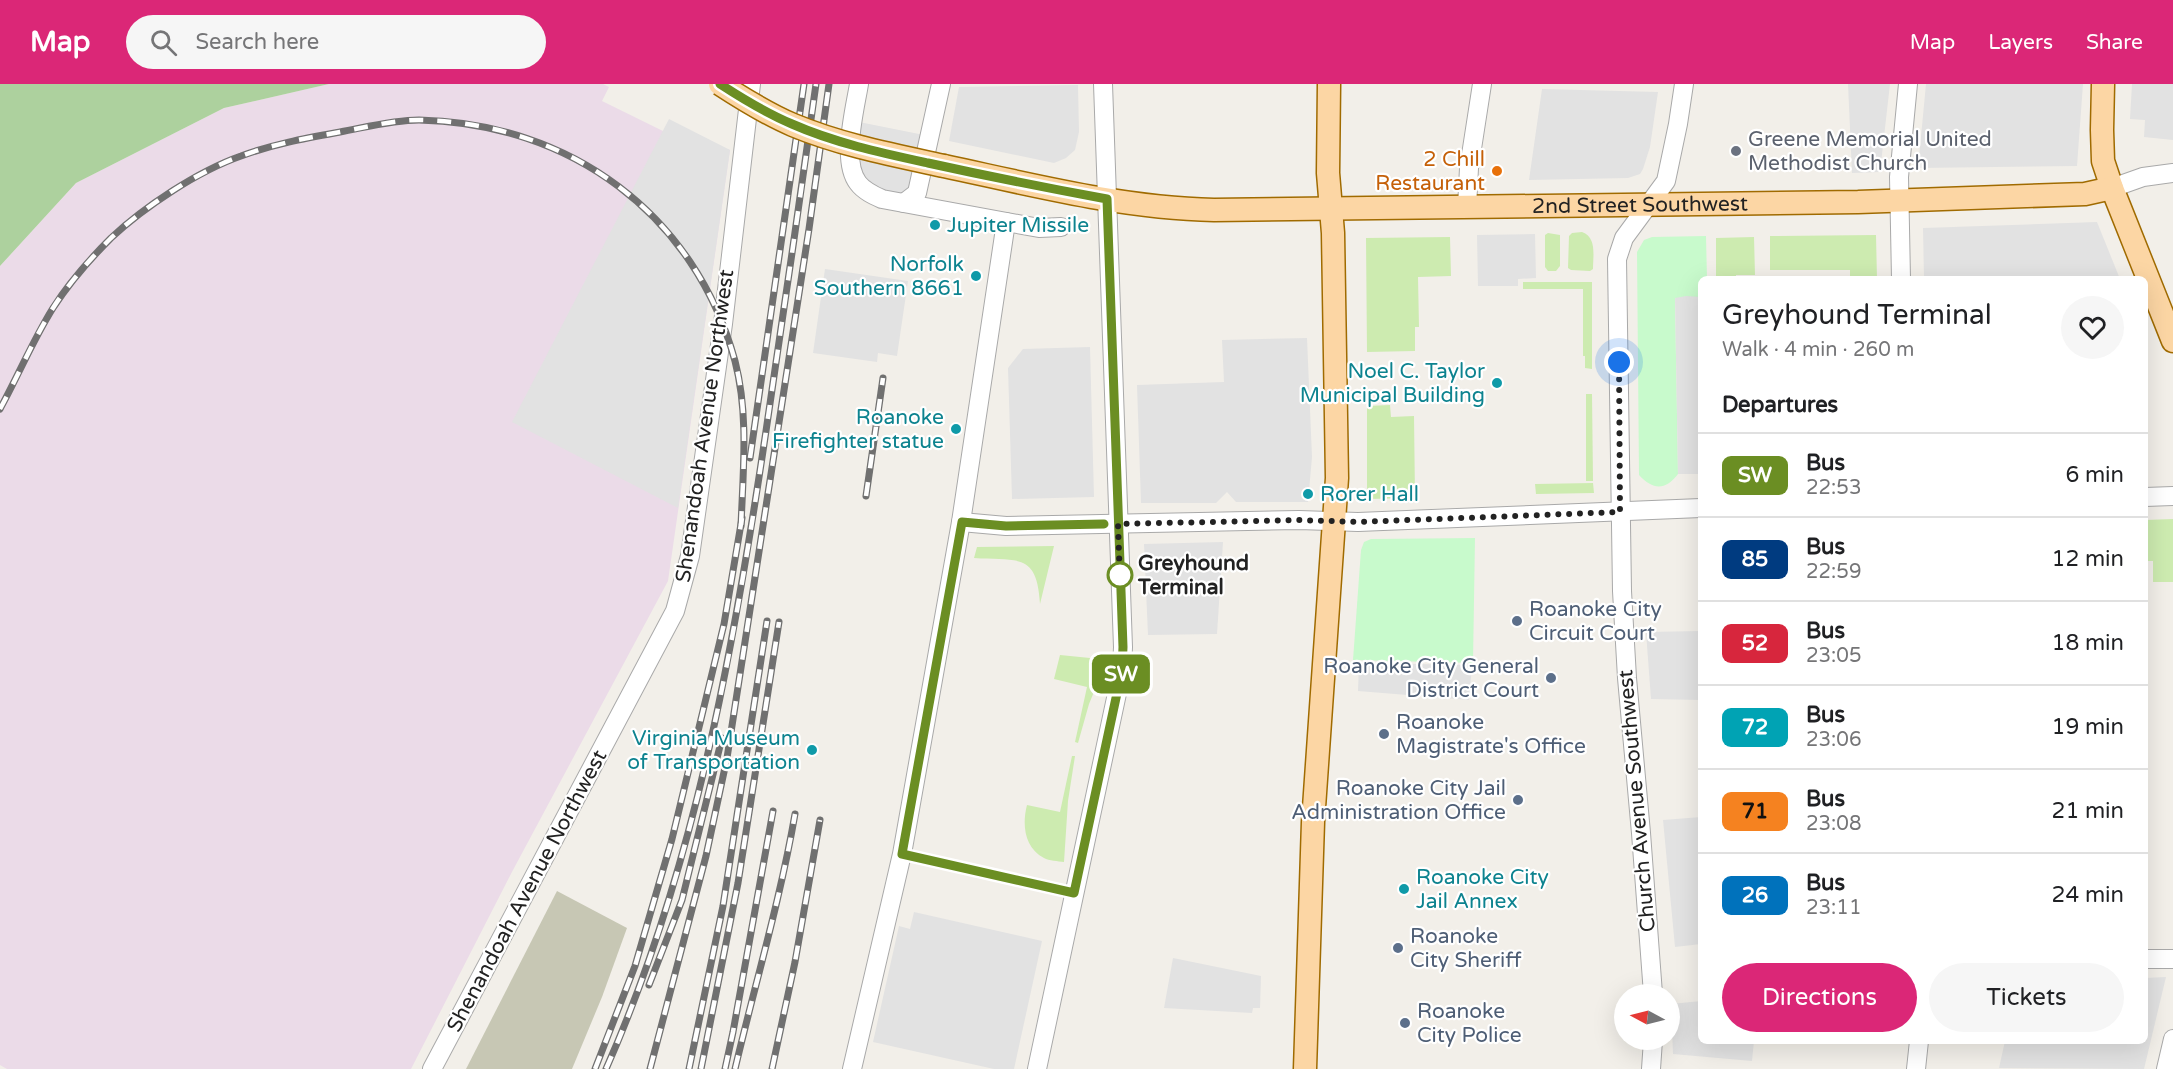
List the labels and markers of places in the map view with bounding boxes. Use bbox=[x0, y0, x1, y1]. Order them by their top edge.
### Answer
place label: Greene Memorial United Methodist Church bbox=[1748, 127, 1992, 176]
marker: Greene Memorial United Methodist Church bbox=[1729, 144, 1743, 158]
place label: 2 Chill Restaurant bbox=[1375, 147, 1485, 196]
marker: 2 Chill Restaurant bbox=[1490, 164, 1504, 178]
place label: Jupiter Missile bbox=[947, 213, 1089, 238]
marker: Jupiter Missile bbox=[928, 218, 942, 232]
place label: Norfolk Southern 8661 bbox=[814, 252, 964, 301]
marker: Norfolk Southern 8661 bbox=[969, 269, 983, 283]
place label: Noel C. Taylor Municipal Building bbox=[1300, 359, 1485, 408]
marker: Noel C. Taylor Municipal Building bbox=[1490, 376, 1504, 390]
place label: Roanoke Firefighter statue bbox=[772, 405, 944, 454]
marker: Roanoke Firefighter statue bbox=[949, 422, 963, 436]
place label: Rorer Hall bbox=[1320, 482, 1419, 507]
marker: Rorer Hall bbox=[1301, 487, 1315, 501]
place label: Greyhound Terminal bbox=[1137, 551, 1249, 600]
marker: Greyhound Terminal bbox=[1107, 562, 1133, 588]
place label: Roanoke City Circuit Court bbox=[1529, 597, 1662, 646]
marker: Roanoke City Circuit Court bbox=[1510, 614, 1524, 628]
place label: Roanoke City General District Court bbox=[1323, 654, 1539, 703]
marker: Roanoke City General District Court bbox=[1544, 671, 1558, 685]
place label: Roanoke Magistrate's Office bbox=[1396, 710, 1586, 759]
place label: Virginia Museum of Transportation bbox=[627, 726, 800, 775]
marker: Roanoke Magistrate's Office bbox=[1377, 727, 1391, 741]
marker: Virginia Museum of Transportation bbox=[805, 743, 819, 757]
place label: Roanoke City Jail Administration Office bbox=[1291, 776, 1506, 825]
marker: Roanoke City Jail Administration Office bbox=[1511, 793, 1525, 807]
place label: Roanoke City Jail Annex bbox=[1416, 865, 1549, 914]
marker: Roanoke City Jail Annex bbox=[1397, 882, 1411, 896]
place label: Roanoke City Sheriff bbox=[1410, 924, 1522, 973]
marker: Roanoke City Sheriff bbox=[1391, 941, 1405, 955]
place label: Roanoke City Police bbox=[1417, 999, 1522, 1048]
marker: Roanoke City Police bbox=[1398, 1016, 1412, 1030]

